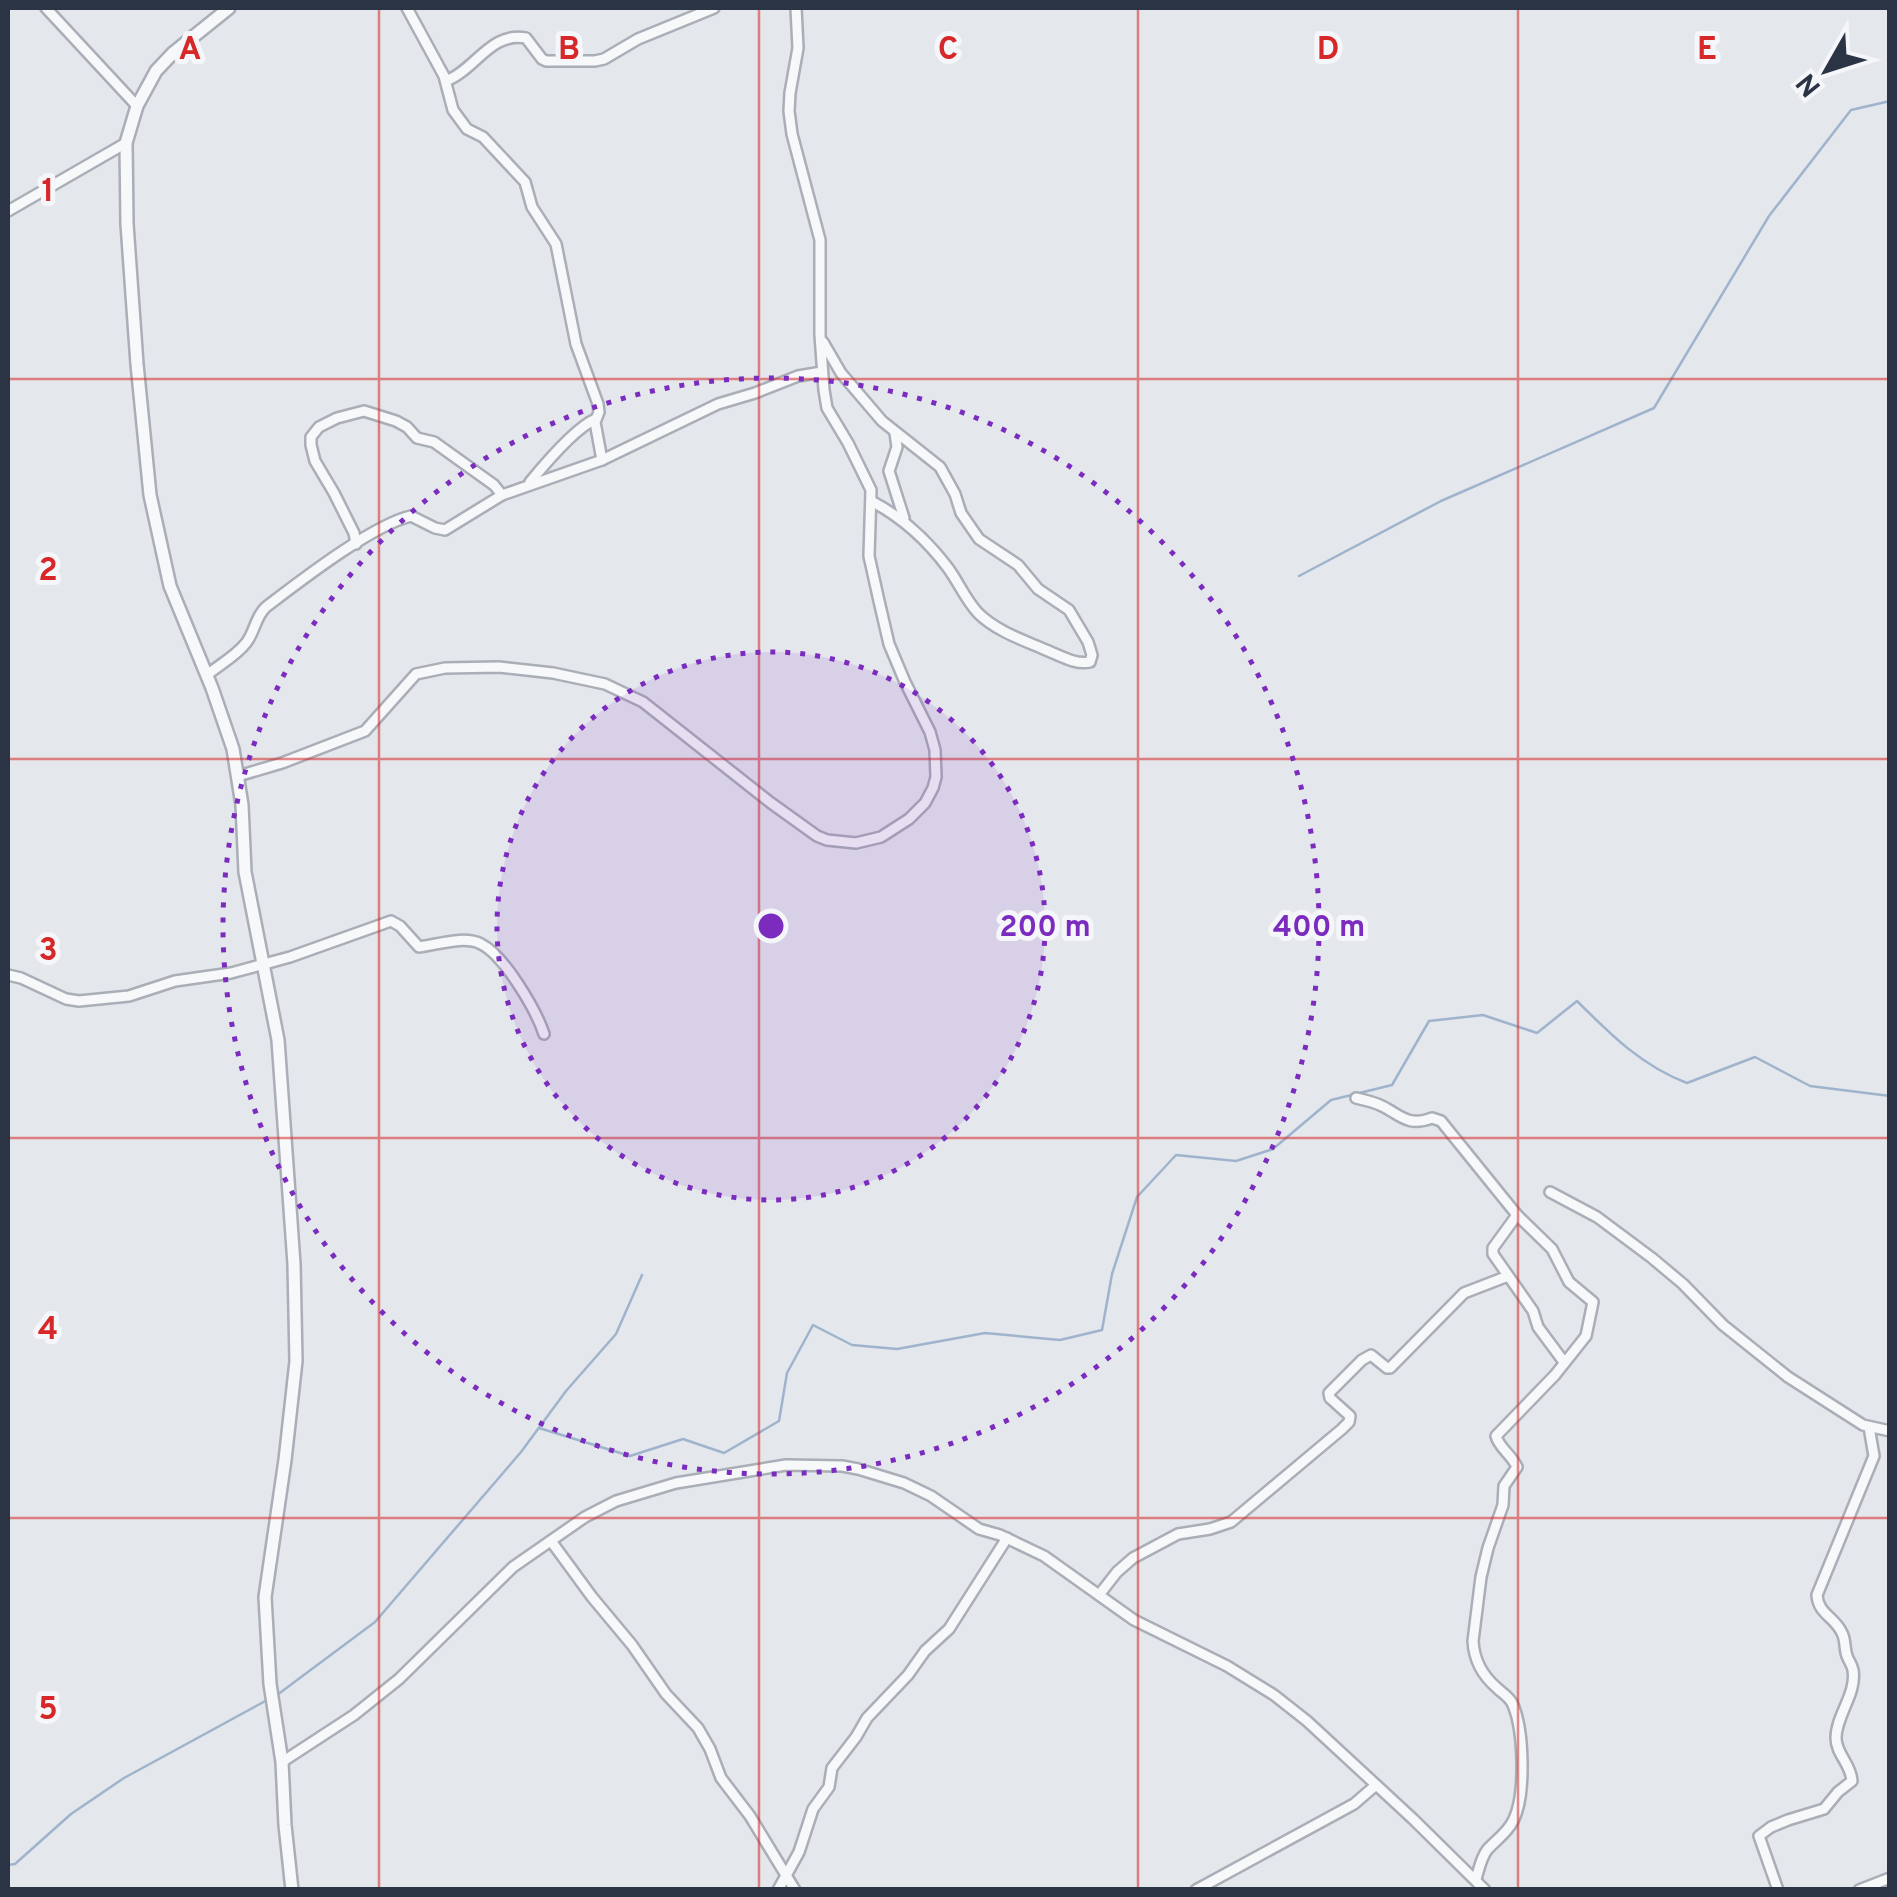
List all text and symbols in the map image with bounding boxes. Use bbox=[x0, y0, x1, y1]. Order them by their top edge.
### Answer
north arrow bbox=[1777, 20, 1877, 120]
text: A bbox=[179, 31, 201, 71]
text: B bbox=[558, 31, 580, 71]
text: C bbox=[938, 31, 958, 71]
text: D bbox=[1317, 31, 1339, 71]
text: E bbox=[1697, 31, 1717, 71]
text: N bbox=[1790, 65, 1830, 103]
text: 1 bbox=[42, 173, 54, 213]
text: 2 bbox=[38, 552, 58, 592]
centre of rings bbox=[753, 908, 789, 944]
text: 200 m bbox=[999, 910, 1091, 947]
text: 400 m bbox=[1273, 910, 1365, 947]
text: 3 bbox=[38, 932, 58, 972]
text: 4 bbox=[38, 1311, 58, 1351]
text: 5 bbox=[38, 1691, 58, 1731]

